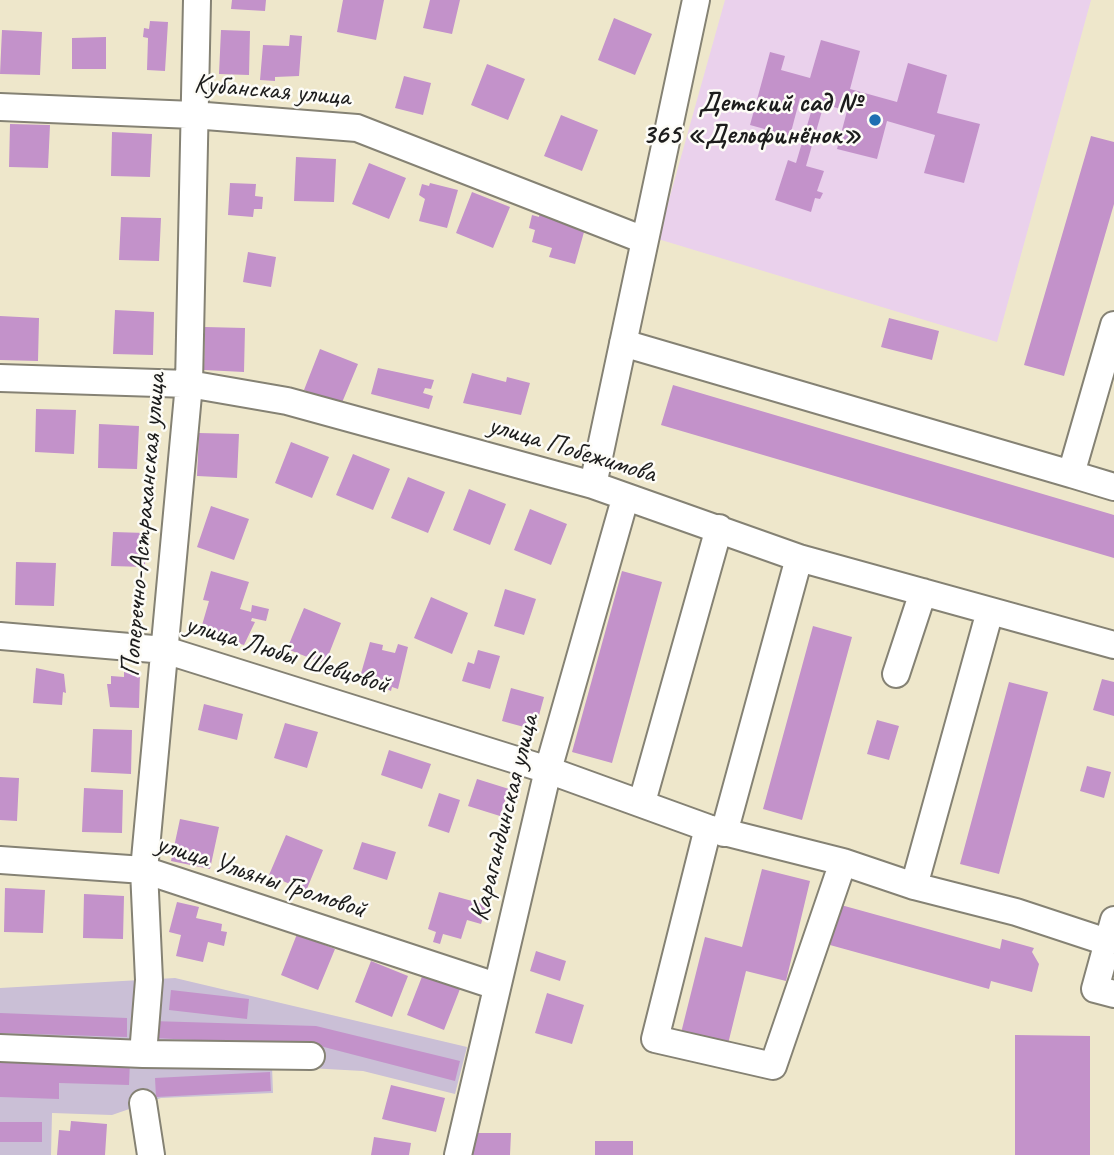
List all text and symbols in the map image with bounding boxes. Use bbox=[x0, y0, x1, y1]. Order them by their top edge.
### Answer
street label: Кубанская улица bbox=[192, 67, 352, 115]
place label: Детский сад № 365 «Дельфинёнок» bbox=[642, 87, 861, 153]
marker: Детский сад № 365 «Дельфинёнок» bbox=[867, 112, 883, 128]
street label: Поперечно-Астраханская улица bbox=[114, 372, 174, 678]
street label: улица Побежимова bbox=[484, 409, 660, 491]
street label: улица Любы Шевцовой bbox=[181, 608, 393, 702]
street label: Карагандинская улица bbox=[463, 711, 547, 925]
street label: улица Ульяны Громовой bbox=[152, 827, 370, 927]

